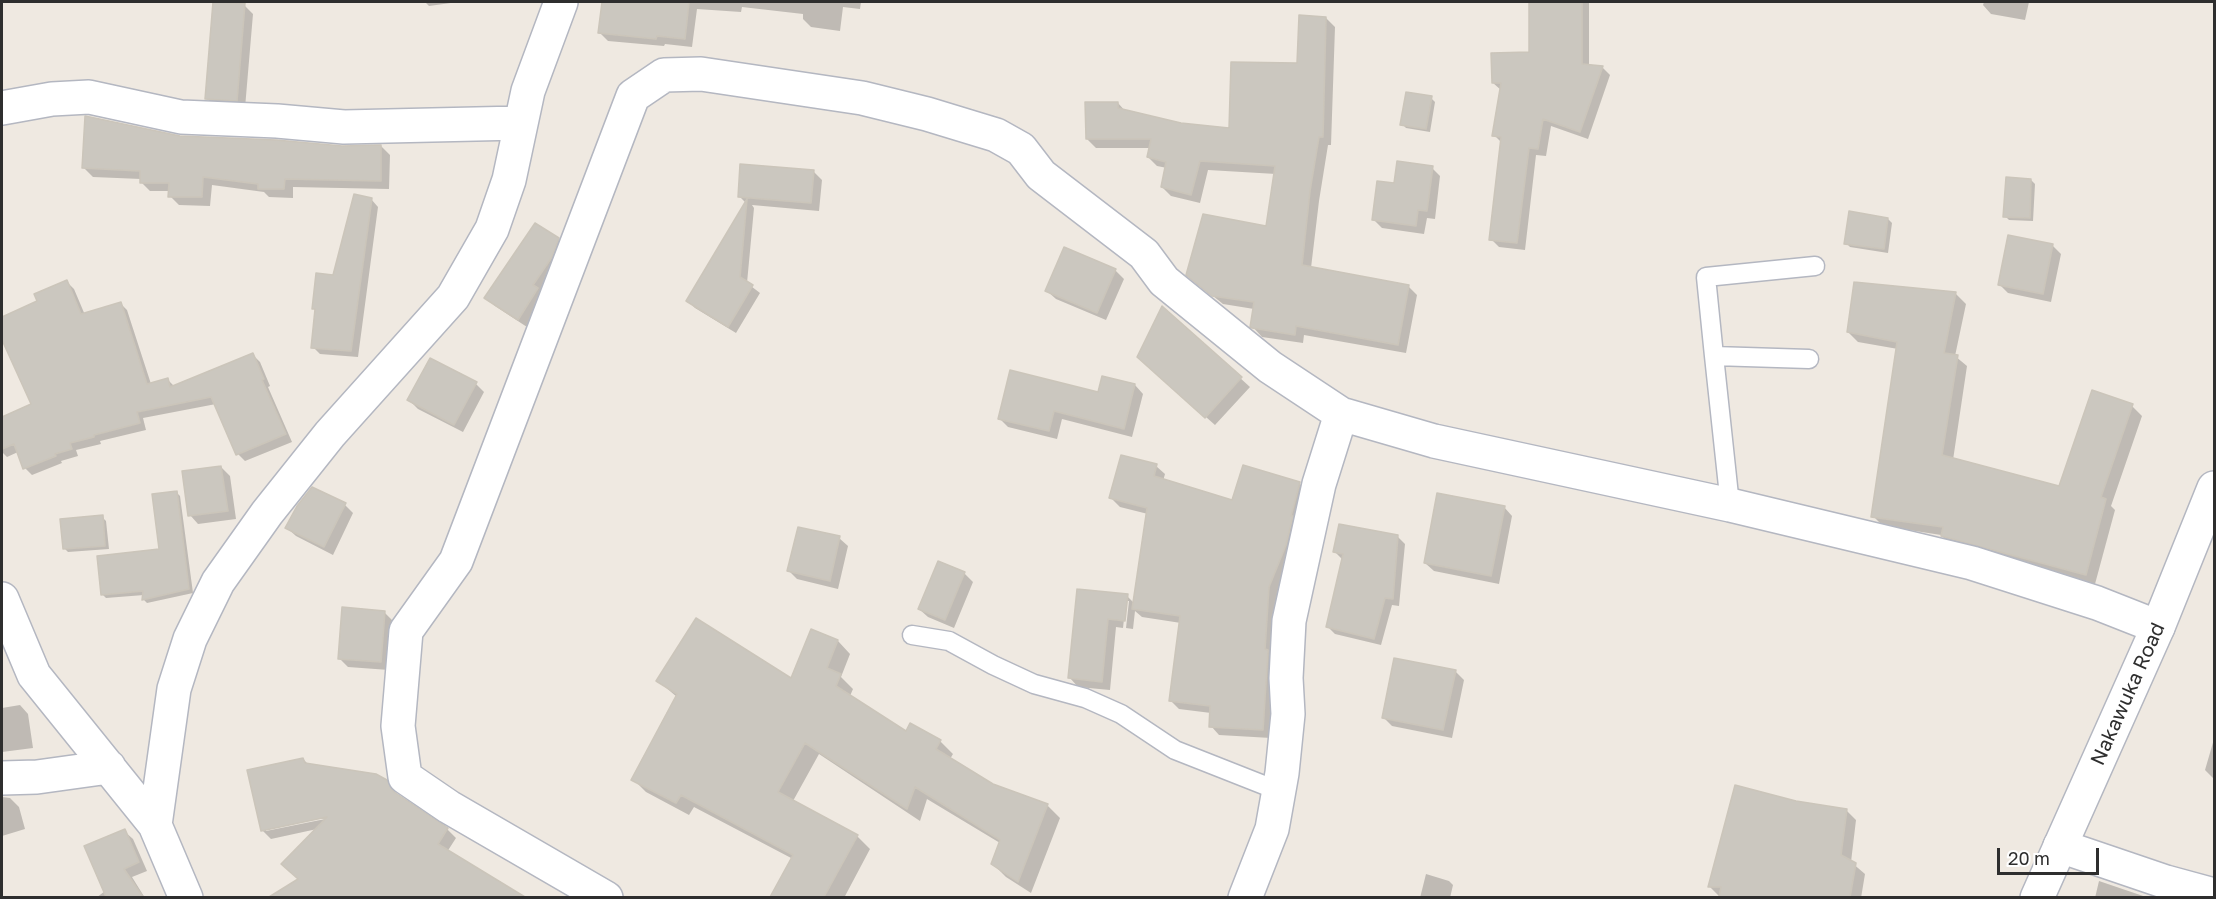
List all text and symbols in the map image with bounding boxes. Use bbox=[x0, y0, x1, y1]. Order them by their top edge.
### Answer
street label: Nakawuka Road bbox=[2086, 619, 2170, 769]
scale bar bbox=[2000, 836, 2102, 874]
text: 20 m bbox=[2008, 847, 2050, 869]

